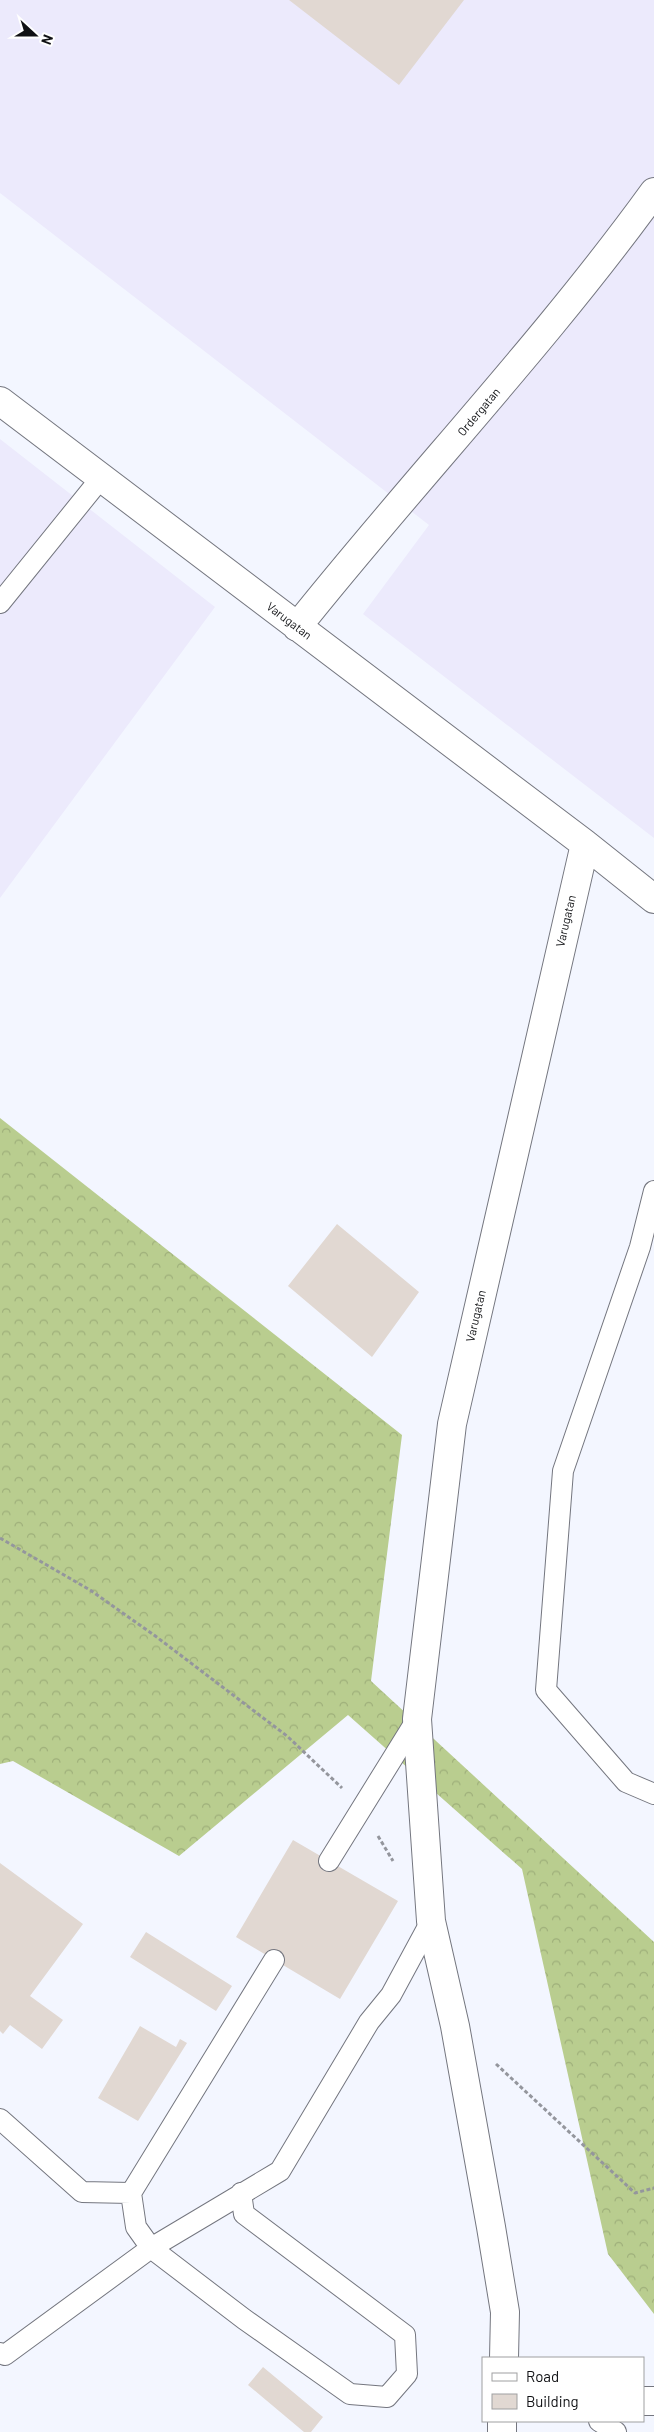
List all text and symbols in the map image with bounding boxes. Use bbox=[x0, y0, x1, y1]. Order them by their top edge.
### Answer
north arrow bbox=[10, 10, 60, 60]
text: N bbox=[38, 32, 57, 47]
street label: Ordergatan bbox=[454, 384, 502, 438]
street label: Varugatan bbox=[264, 599, 315, 642]
street label: Varugatan bbox=[552, 893, 578, 948]
street label: Varugatan bbox=[462, 1288, 488, 1343]
legend bbox=[482, 2357, 644, 2422]
text: Road bbox=[526, 2367, 559, 2385]
text: Building bbox=[526, 2392, 579, 2410]

